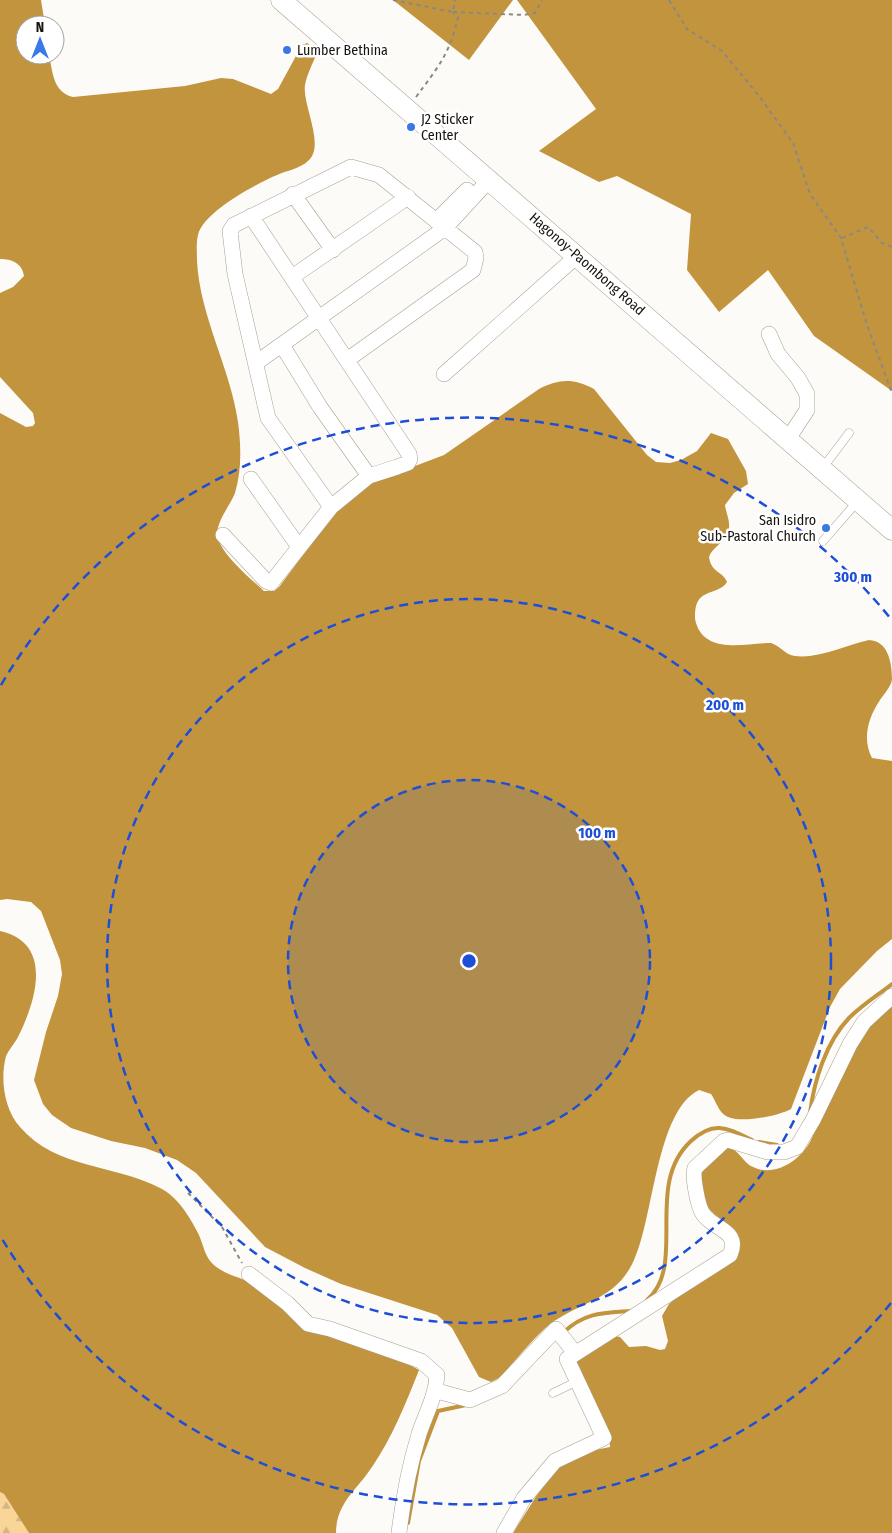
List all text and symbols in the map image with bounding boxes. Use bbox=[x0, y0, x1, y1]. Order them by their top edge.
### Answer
north arrow bbox=[15, 15, 65, 65]
text: N bbox=[36, 19, 44, 36]
place label: Lumber Bethina bbox=[297, 42, 388, 59]
marker: Lumber Bethina bbox=[281, 44, 293, 56]
place label: J2 Sticker Center bbox=[421, 111, 474, 144]
marker: J2 Sticker Center bbox=[405, 121, 417, 133]
street label: Hagonoy-Paombong Road bbox=[526, 209, 648, 319]
place label: San Isidro Sub-Pastoral Church bbox=[700, 512, 816, 545]
marker: San Isidro Sub-Pastoral Church bbox=[820, 522, 832, 534]
text: 300 m bbox=[833, 568, 872, 586]
text: 200 m bbox=[705, 696, 744, 714]
text: 100 m bbox=[578, 824, 616, 842]
centre of rings bbox=[460, 952, 478, 970]

